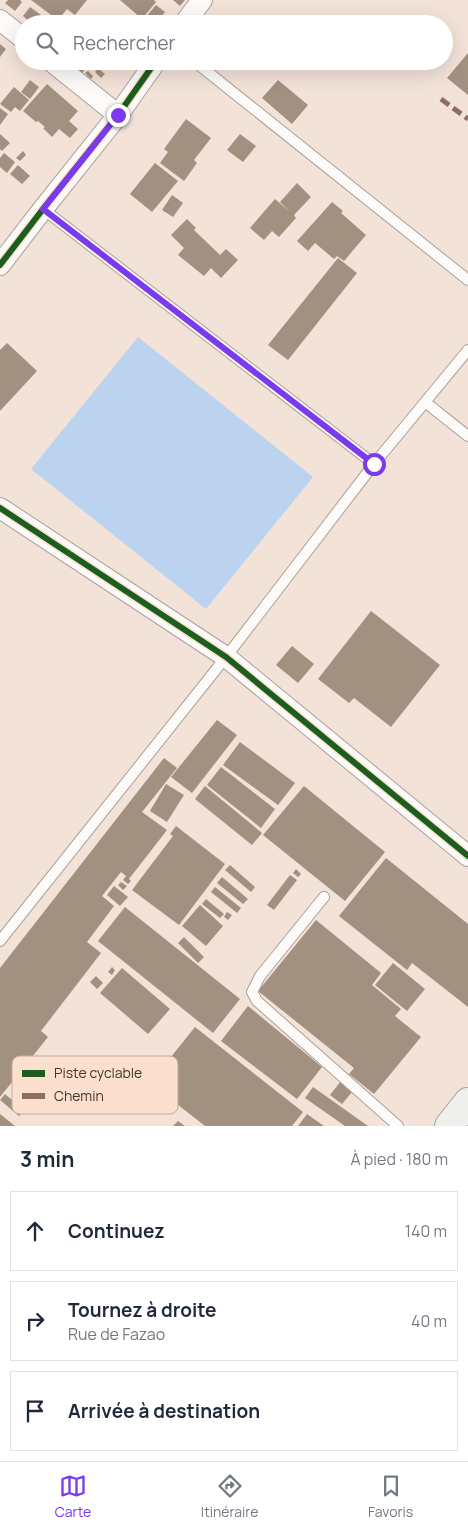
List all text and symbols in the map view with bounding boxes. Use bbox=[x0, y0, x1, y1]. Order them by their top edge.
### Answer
search box bbox=[15, 15, 453, 70]
icon: search bbox=[33, 29, 61, 57]
text: Rechercher bbox=[73, 30, 175, 56]
route end bbox=[107, 104, 130, 127]
route start bbox=[363, 453, 386, 476]
legend bbox=[12, 1056, 178, 1114]
text: Piste cyclable bbox=[54, 1063, 142, 1082]
text: Chemin bbox=[54, 1086, 104, 1105]
text: 3 min bbox=[20, 1145, 74, 1173]
text: À pied · 180 m bbox=[351, 1148, 448, 1170]
icon: ahead bbox=[21, 1217, 49, 1245]
text: Continuez bbox=[68, 1218, 165, 1244]
text: 140 m bbox=[405, 1220, 447, 1242]
text: Tournez à droite bbox=[68, 1297, 216, 1323]
icon: right bbox=[21, 1307, 49, 1335]
text: 40 m bbox=[411, 1310, 447, 1332]
text: Rue de Fazao bbox=[68, 1323, 165, 1345]
icon: arrive bbox=[21, 1397, 49, 1425]
text: Arrivée à destination bbox=[68, 1398, 260, 1424]
tab: Carte bbox=[55, 1472, 91, 1521]
tab: Itinéraire bbox=[201, 1472, 258, 1521]
tab: Favoris bbox=[368, 1472, 413, 1521]

